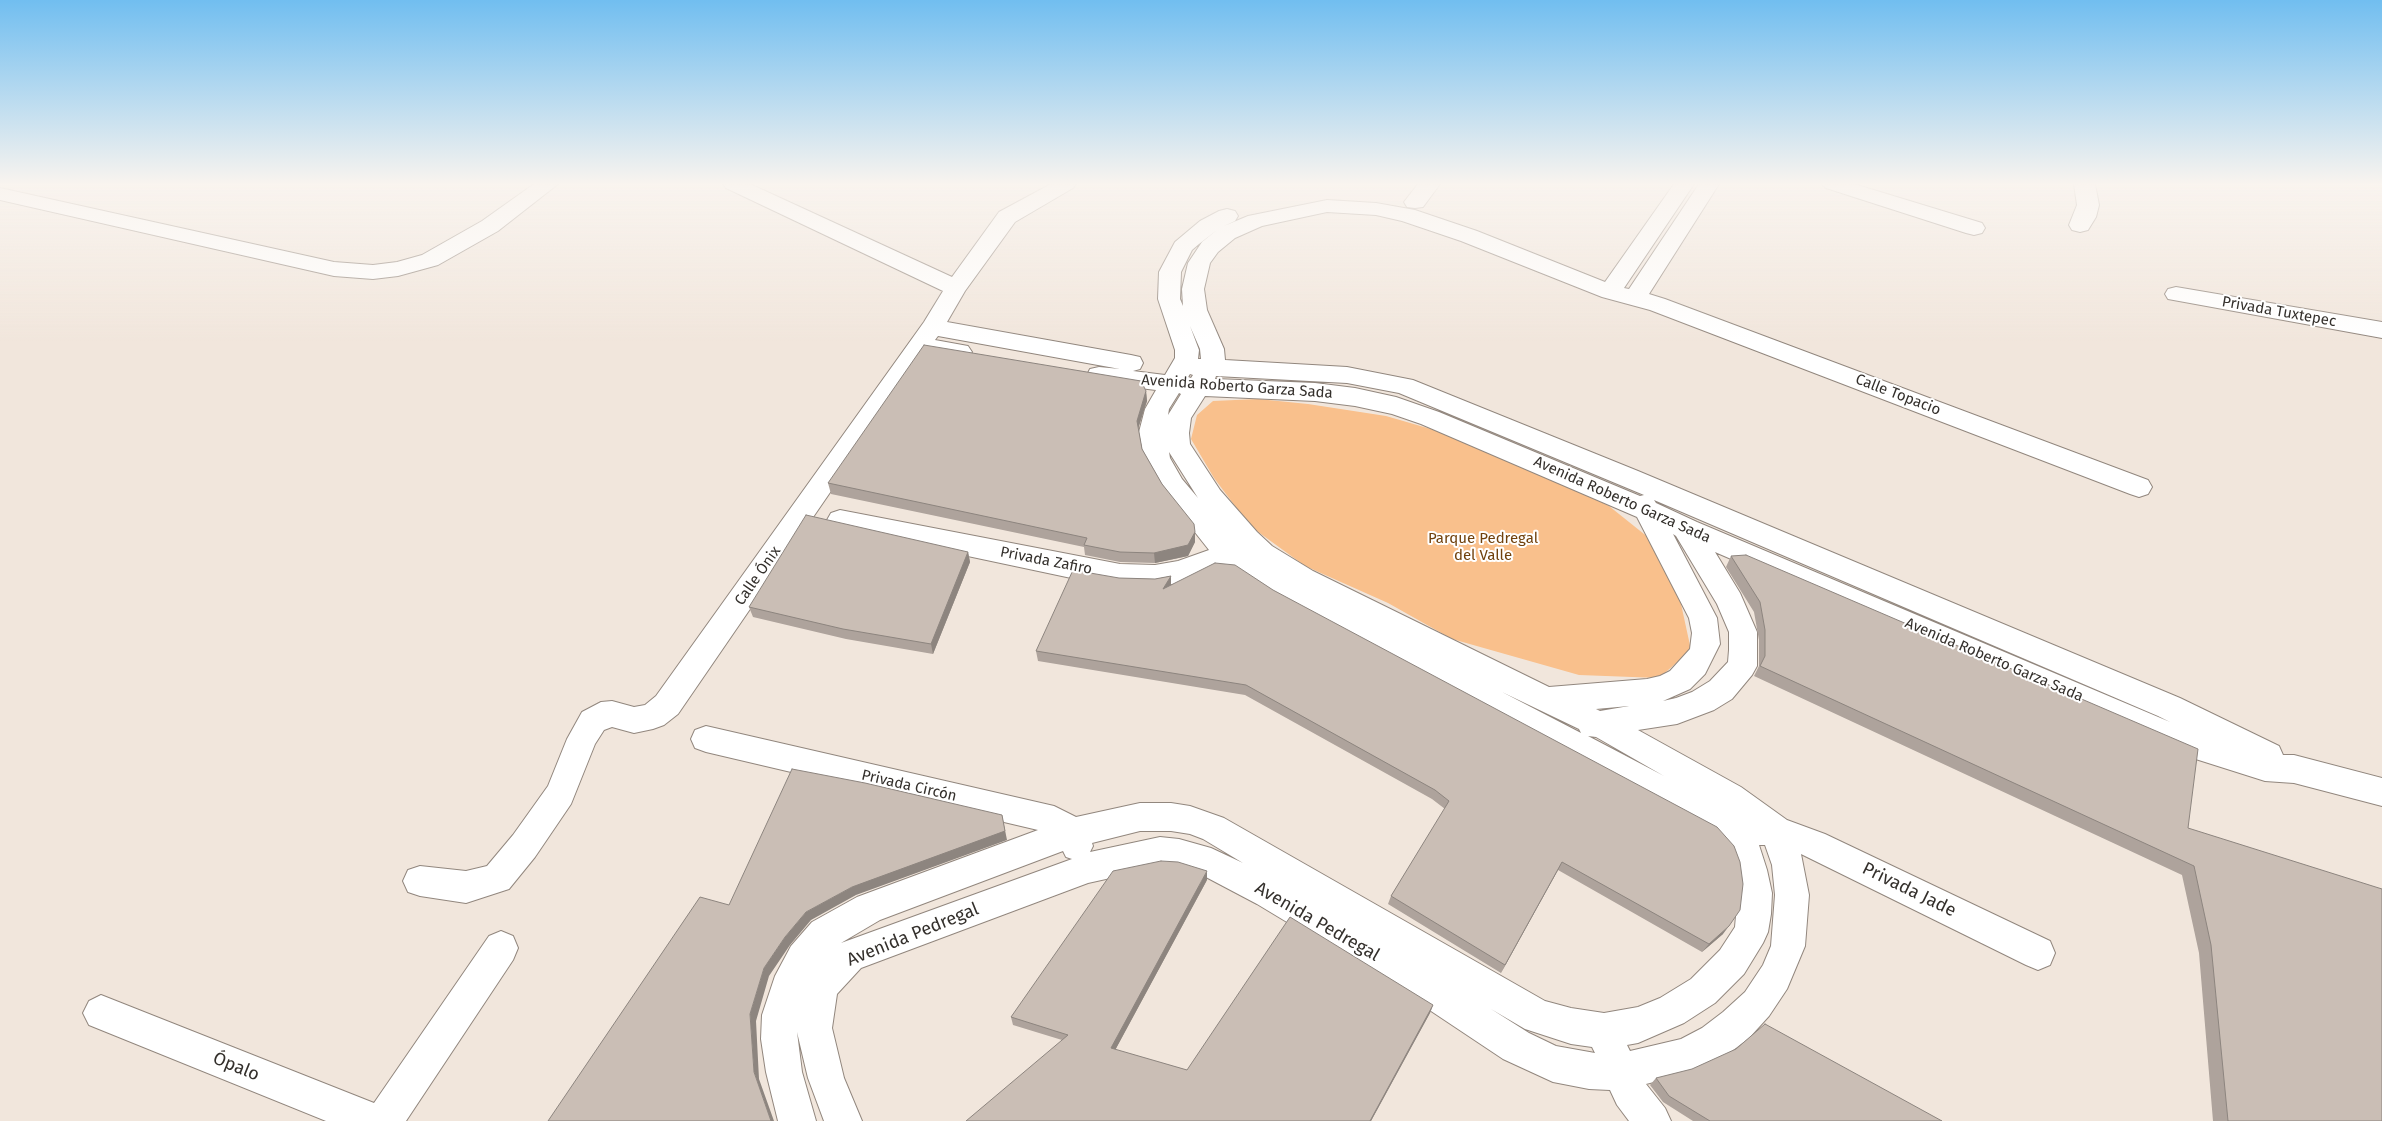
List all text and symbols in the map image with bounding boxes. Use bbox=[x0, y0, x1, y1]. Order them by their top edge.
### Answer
street label: Privada Tuxtepec bbox=[2221, 293, 2337, 331]
street label: Calle Topacio bbox=[1853, 370, 1943, 420]
street label: Avenida Roberto Garza Sada bbox=[1141, 371, 1333, 403]
street label: Avenida Roberto Garza Sada bbox=[1531, 453, 1713, 547]
park label: Parque Pedregal del Valle bbox=[1428, 530, 1538, 565]
street label: Calle Ónix bbox=[731, 543, 785, 609]
street label: Privada Zafiro bbox=[998, 543, 1094, 579]
street label: Avenida Roberto Garza Sada bbox=[1902, 614, 2086, 706]
street label: Privada Circón bbox=[860, 766, 958, 806]
street label: Privada Jade bbox=[1859, 858, 1959, 922]
street label: Avenida Pedregal bbox=[1251, 878, 1383, 966]
street label: Avenida Pedregal bbox=[844, 899, 982, 971]
street label: Ópalo bbox=[210, 1048, 262, 1086]

